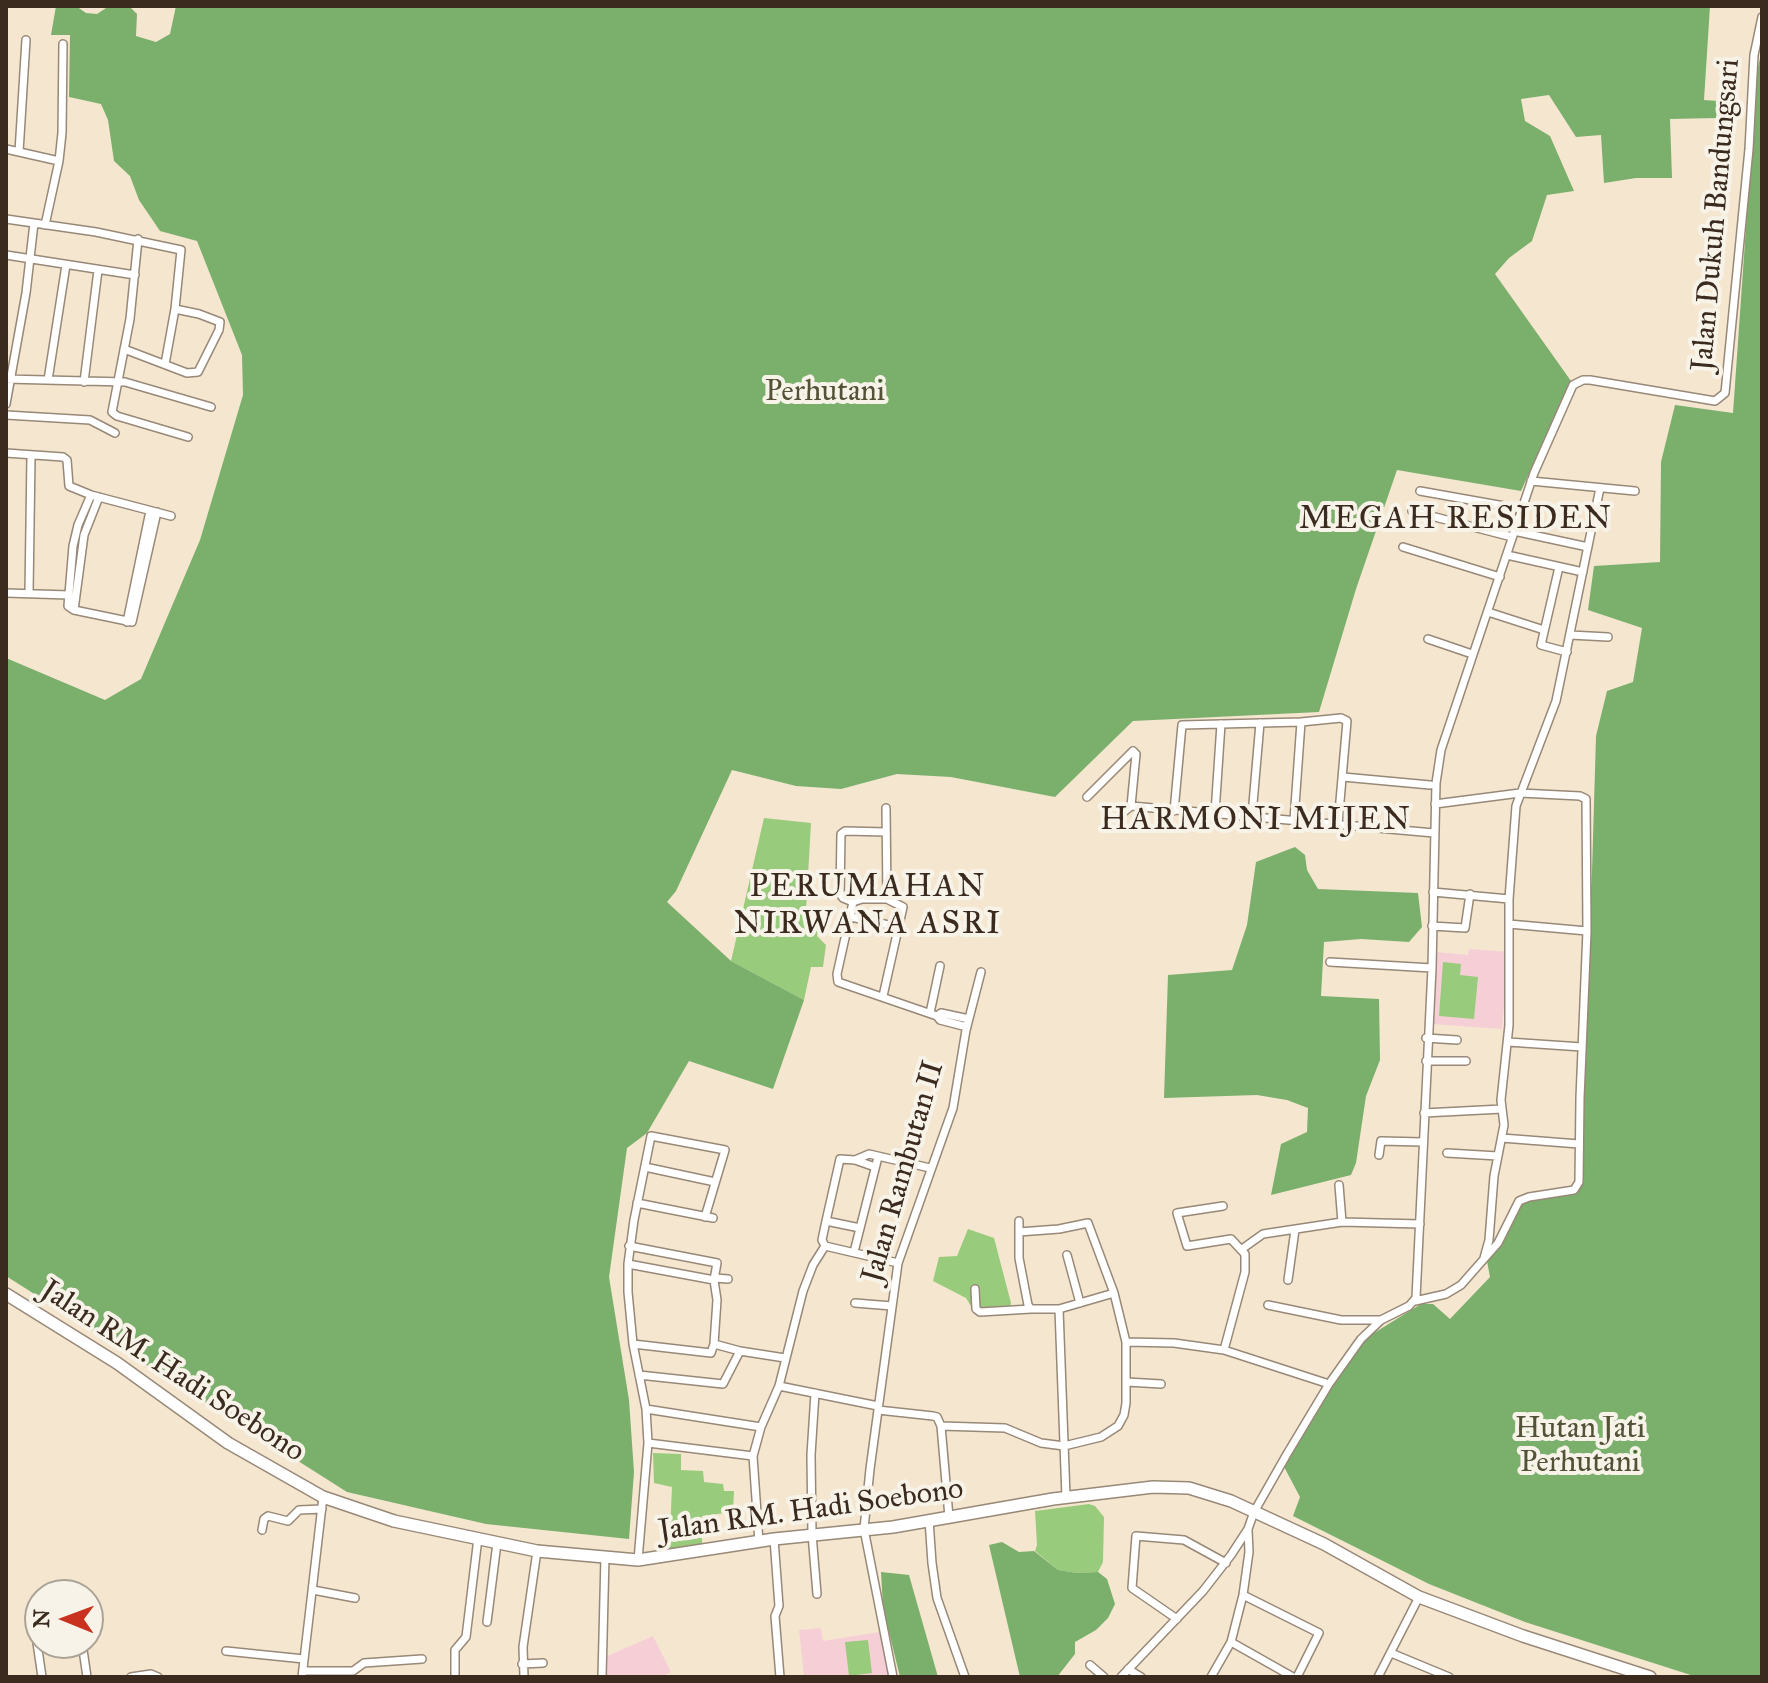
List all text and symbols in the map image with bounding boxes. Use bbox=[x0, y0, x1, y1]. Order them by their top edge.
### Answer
street label: Jalan Dukuh Bandungsari bbox=[1685, 57, 1749, 373]
park label: Perhutani bbox=[765, 375, 885, 411]
district label: MEGAH RESIDEN bbox=[1299, 501, 1613, 539]
district label: HARMONI MIJEN bbox=[1100, 802, 1412, 840]
district label: PERUMAHAN NIRWANA ASRI bbox=[734, 869, 1002, 944]
street label: Jalan Rambutan II bbox=[855, 1057, 953, 1287]
street label: Jalan RM. Hadi Soebono bbox=[33, 1273, 311, 1471]
park label: Hutan Jati Perhutani bbox=[1515, 1412, 1645, 1482]
street label: Jalan RM. Hadi Soebono bbox=[656, 1472, 966, 1550]
north arrow bbox=[24, 1579, 104, 1659]
text: N bbox=[28, 1609, 55, 1628]

